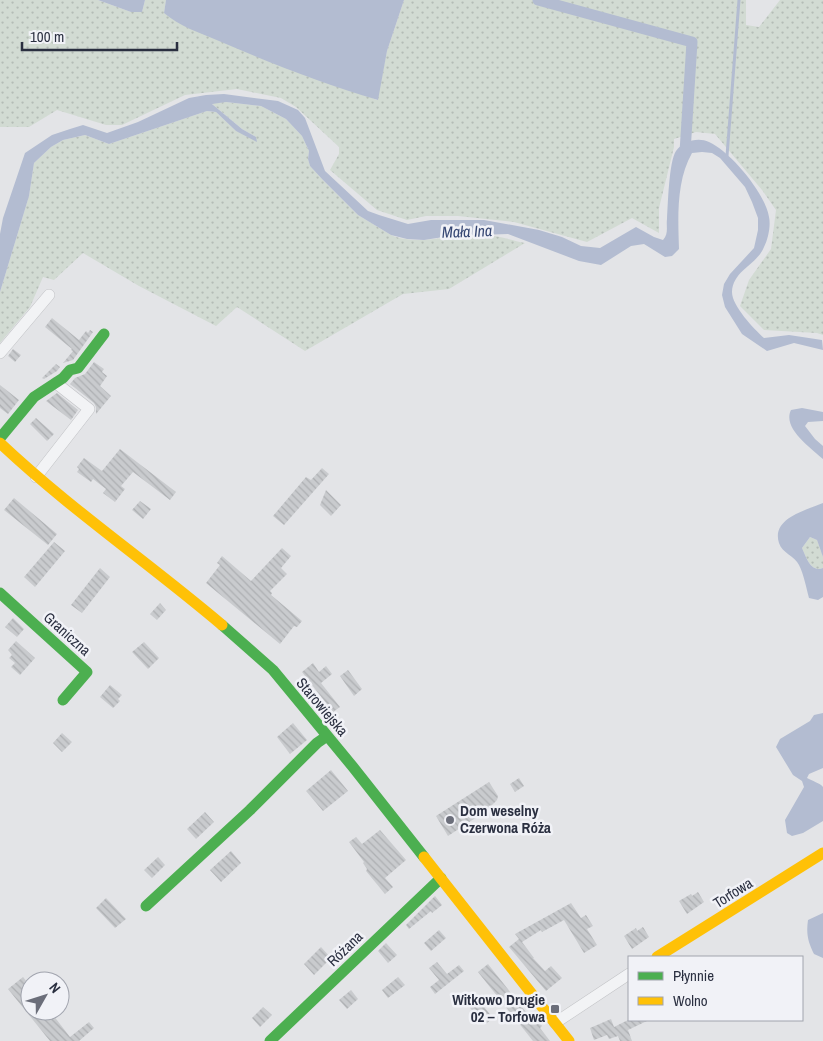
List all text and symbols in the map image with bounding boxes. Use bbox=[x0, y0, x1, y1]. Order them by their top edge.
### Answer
scale bar bbox=[22, 20, 178, 52]
text: 100 m bbox=[30, 26, 64, 47]
water label: Mała Ina bbox=[441, 219, 493, 243]
street label: Graniczna bbox=[39, 607, 96, 661]
street label: Starowiejska bbox=[292, 673, 353, 741]
place label: Dom weselny Czerwona Róża bbox=[460, 800, 551, 838]
marker: Dom weselny Czerwona Róża bbox=[444, 814, 456, 826]
street label: Torfowa bbox=[709, 872, 757, 913]
street label: Różana bbox=[322, 926, 367, 971]
legend bbox=[628, 956, 803, 1021]
text: Płynnie bbox=[673, 965, 714, 986]
north arrow bbox=[20, 971, 70, 1021]
text: N bbox=[45, 979, 65, 997]
place label: Witkowo Drugie 02 – Torfowa bbox=[452, 989, 545, 1027]
text: Wolno bbox=[673, 990, 708, 1011]
marker: Witkowo Drugie 02 – Torfowa bbox=[549, 1003, 561, 1015]

